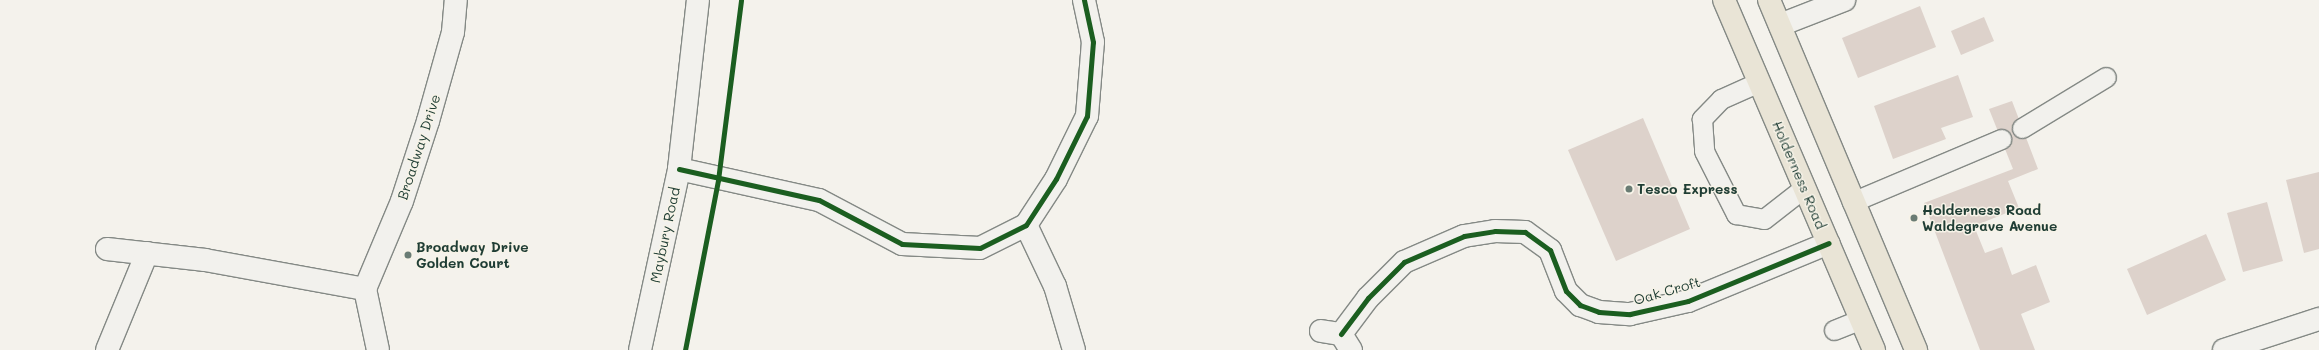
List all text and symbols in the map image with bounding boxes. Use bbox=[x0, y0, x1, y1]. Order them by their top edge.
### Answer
street label: Broadway Drive bbox=[394, 92, 444, 202]
street label: Holderness Road bbox=[1769, 118, 1829, 232]
place label: Tesco Express bbox=[1637, 181, 1737, 197]
marker: Tesco Express bbox=[1624, 184, 1634, 194]
street label: Maybury Road bbox=[647, 186, 683, 284]
place label: Holderness Road Waldegrave Avenue bbox=[1922, 202, 2057, 234]
marker: Holderness Road Waldegrave Avenue bbox=[1909, 213, 1919, 223]
place label: Broadway Drive Golden Court bbox=[416, 239, 529, 272]
marker: Broadway Drive Golden Court bbox=[403, 250, 413, 260]
street label: Oak Croft bbox=[1632, 273, 1702, 309]

